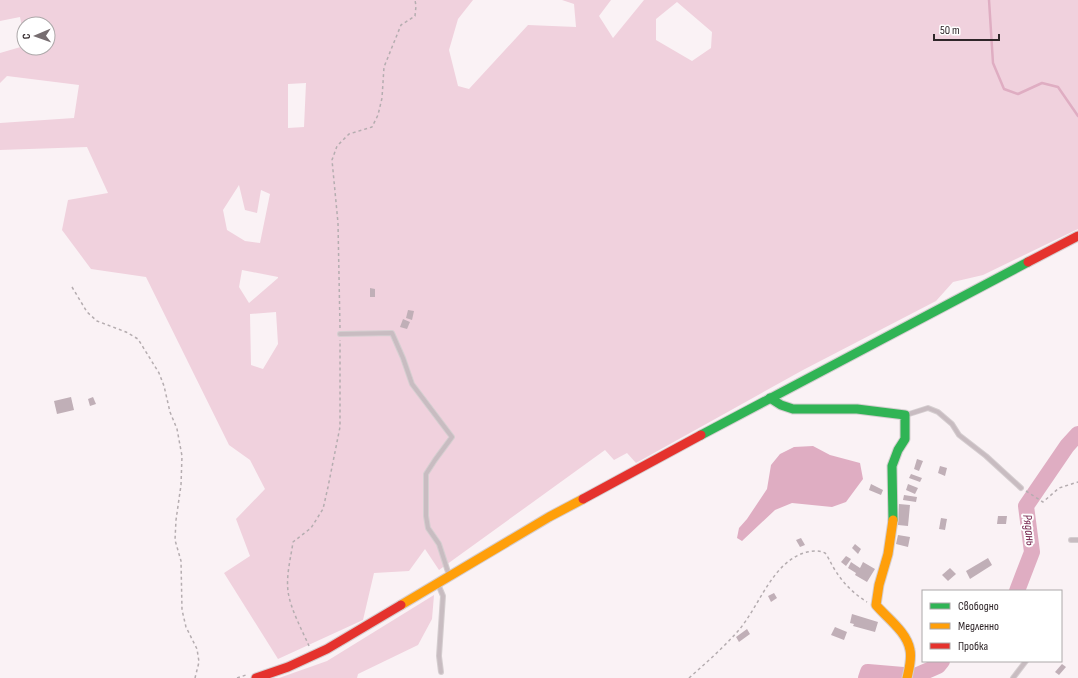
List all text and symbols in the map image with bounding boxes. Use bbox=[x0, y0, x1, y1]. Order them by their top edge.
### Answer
north arrow bbox=[16, 16, 56, 56]
scale bar bbox=[934, 16, 999, 42]
text: 50 m bbox=[940, 23, 960, 38]
text: С bbox=[20, 33, 33, 39]
water label: Рядань bbox=[1019, 513, 1039, 547]
legend bbox=[922, 590, 1062, 662]
text: Свободно bbox=[958, 599, 999, 614]
text: Медленно bbox=[958, 619, 999, 634]
text: Пробка bbox=[958, 639, 989, 654]

